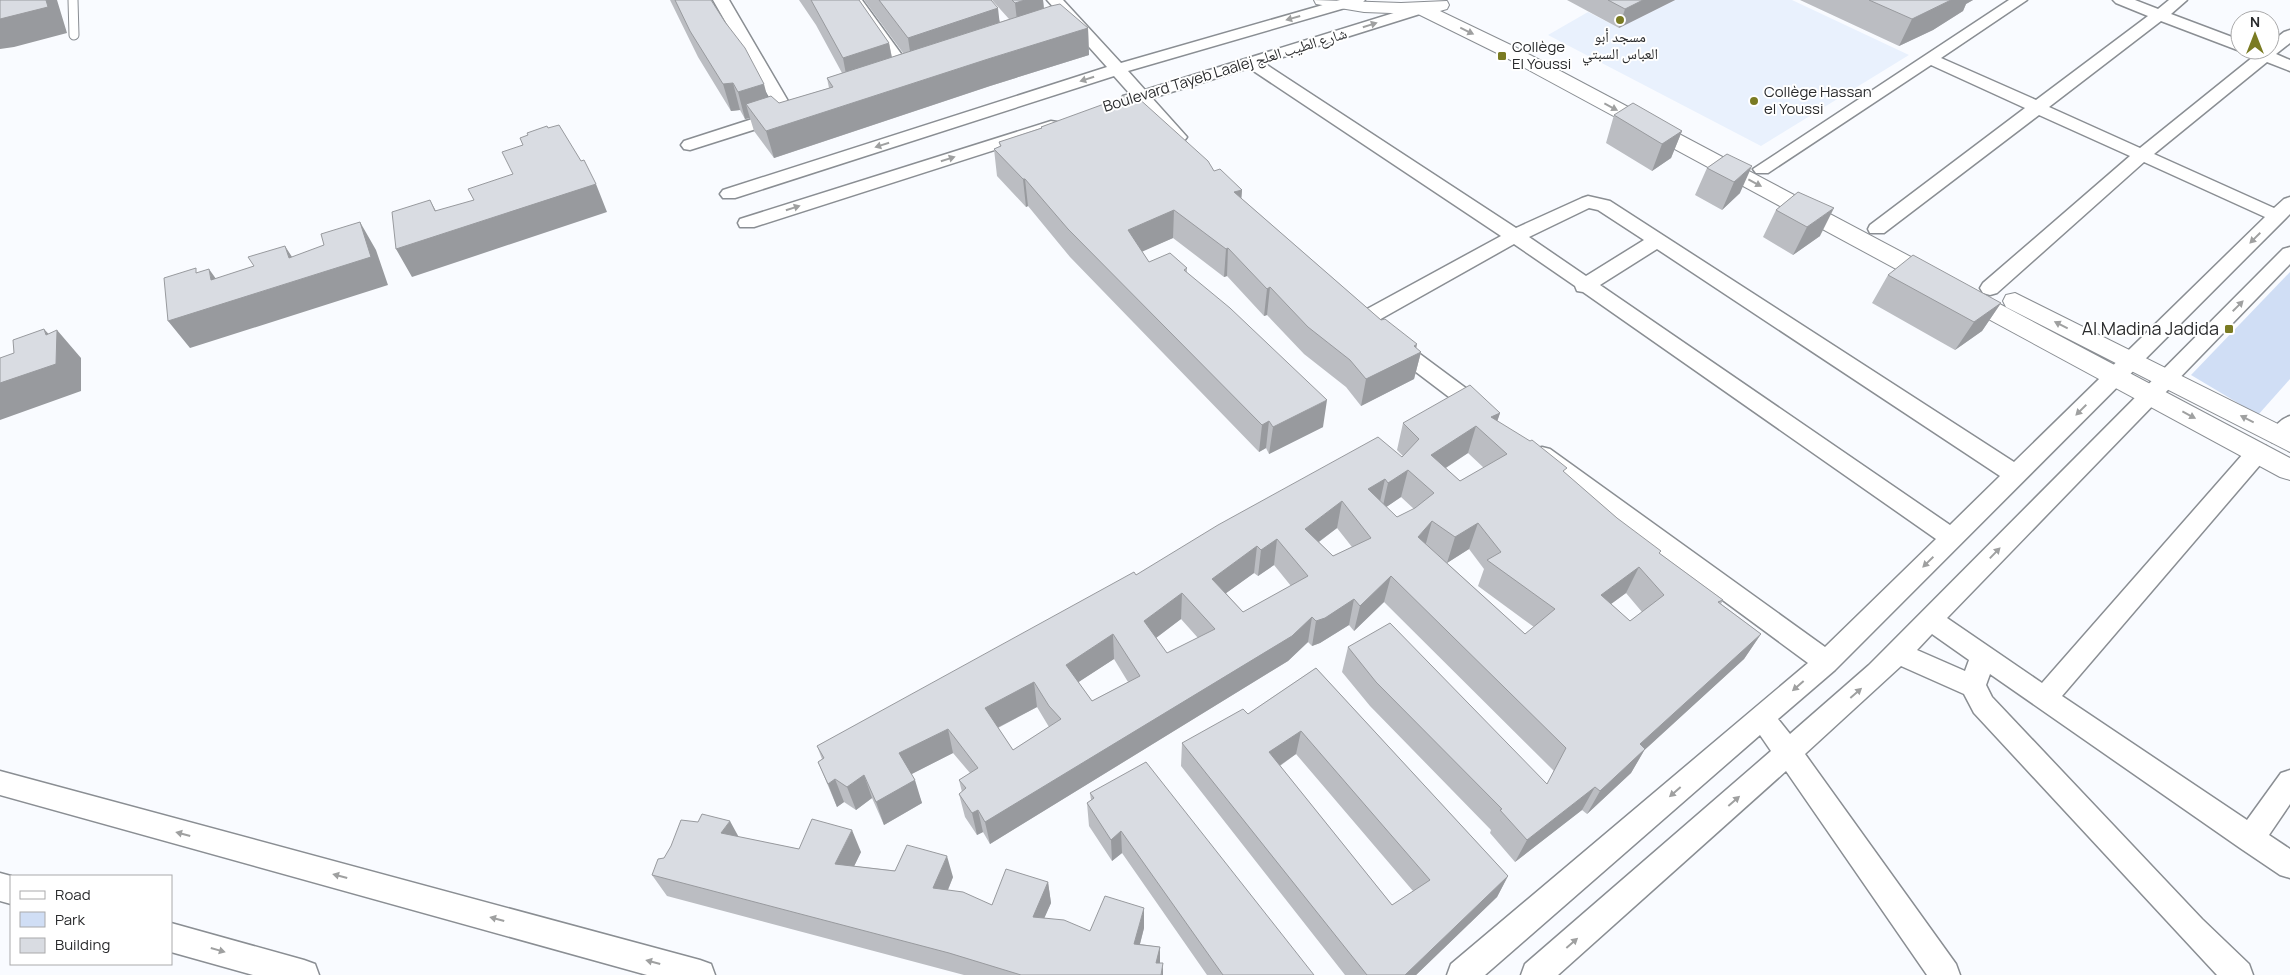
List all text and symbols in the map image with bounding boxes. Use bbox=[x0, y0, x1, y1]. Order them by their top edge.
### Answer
north arrow bbox=[2230, 10, 2280, 60]
text: N bbox=[2250, 12, 2260, 31]
marker: مسجد أبو العباس السبتي bbox=[1614, 14, 1626, 26]
one-way arrow bbox=[1285, 15, 1300, 23]
one-way arrow bbox=[1362, 20, 1377, 28]
street label: Boulevard Tayeb Laalej شارع الطيب العلج bbox=[1100, 22, 1349, 117]
place label: مسجد أبو العباس السبتي bbox=[1582, 26, 1658, 66]
one-way arrow bbox=[1460, 27, 1475, 35]
place label: Collège El Youssi bbox=[1512, 36, 1571, 74]
marker: Collège El Youssi bbox=[1496, 50, 1508, 62]
one-way arrow bbox=[1079, 76, 1094, 84]
place label: Collège Hassan el Youssi bbox=[1764, 81, 1872, 119]
marker: Collège Hassan el Youssi bbox=[1748, 95, 1760, 107]
one-way arrow bbox=[1605, 102, 1618, 111]
one-way arrow bbox=[875, 142, 890, 149]
one-way arrow bbox=[941, 154, 956, 162]
one-way arrow bbox=[1747, 179, 1762, 187]
one-way arrow bbox=[786, 204, 801, 212]
one-way arrow bbox=[2249, 231, 2261, 243]
one-way arrow bbox=[2232, 300, 2244, 312]
place label: Al Madina Jadida bbox=[2082, 316, 2219, 340]
one-way arrow bbox=[2054, 321, 2068, 329]
marker: Al Madina Jadida bbox=[2223, 323, 2235, 335]
one-way arrow bbox=[2075, 404, 2087, 416]
one-way arrow bbox=[2181, 411, 2196, 419]
one-way arrow bbox=[2240, 415, 2254, 423]
one-way arrow bbox=[1989, 548, 2001, 560]
one-way arrow bbox=[1923, 556, 1935, 568]
one-way arrow bbox=[1793, 680, 1805, 692]
one-way arrow bbox=[1849, 688, 1862, 699]
one-way arrow bbox=[1669, 786, 1681, 797]
one-way arrow bbox=[1727, 795, 1740, 806]
one-way arrow bbox=[176, 829, 191, 837]
one-way arrow bbox=[332, 872, 347, 880]
legend bbox=[10, 875, 172, 965]
text: Road bbox=[55, 884, 91, 905]
text: Park bbox=[55, 909, 85, 930]
one-way arrow bbox=[489, 915, 504, 923]
text: Building bbox=[55, 934, 110, 955]
one-way arrow bbox=[1566, 937, 1578, 949]
one-way arrow bbox=[211, 947, 226, 955]
one-way arrow bbox=[646, 958, 661, 966]

